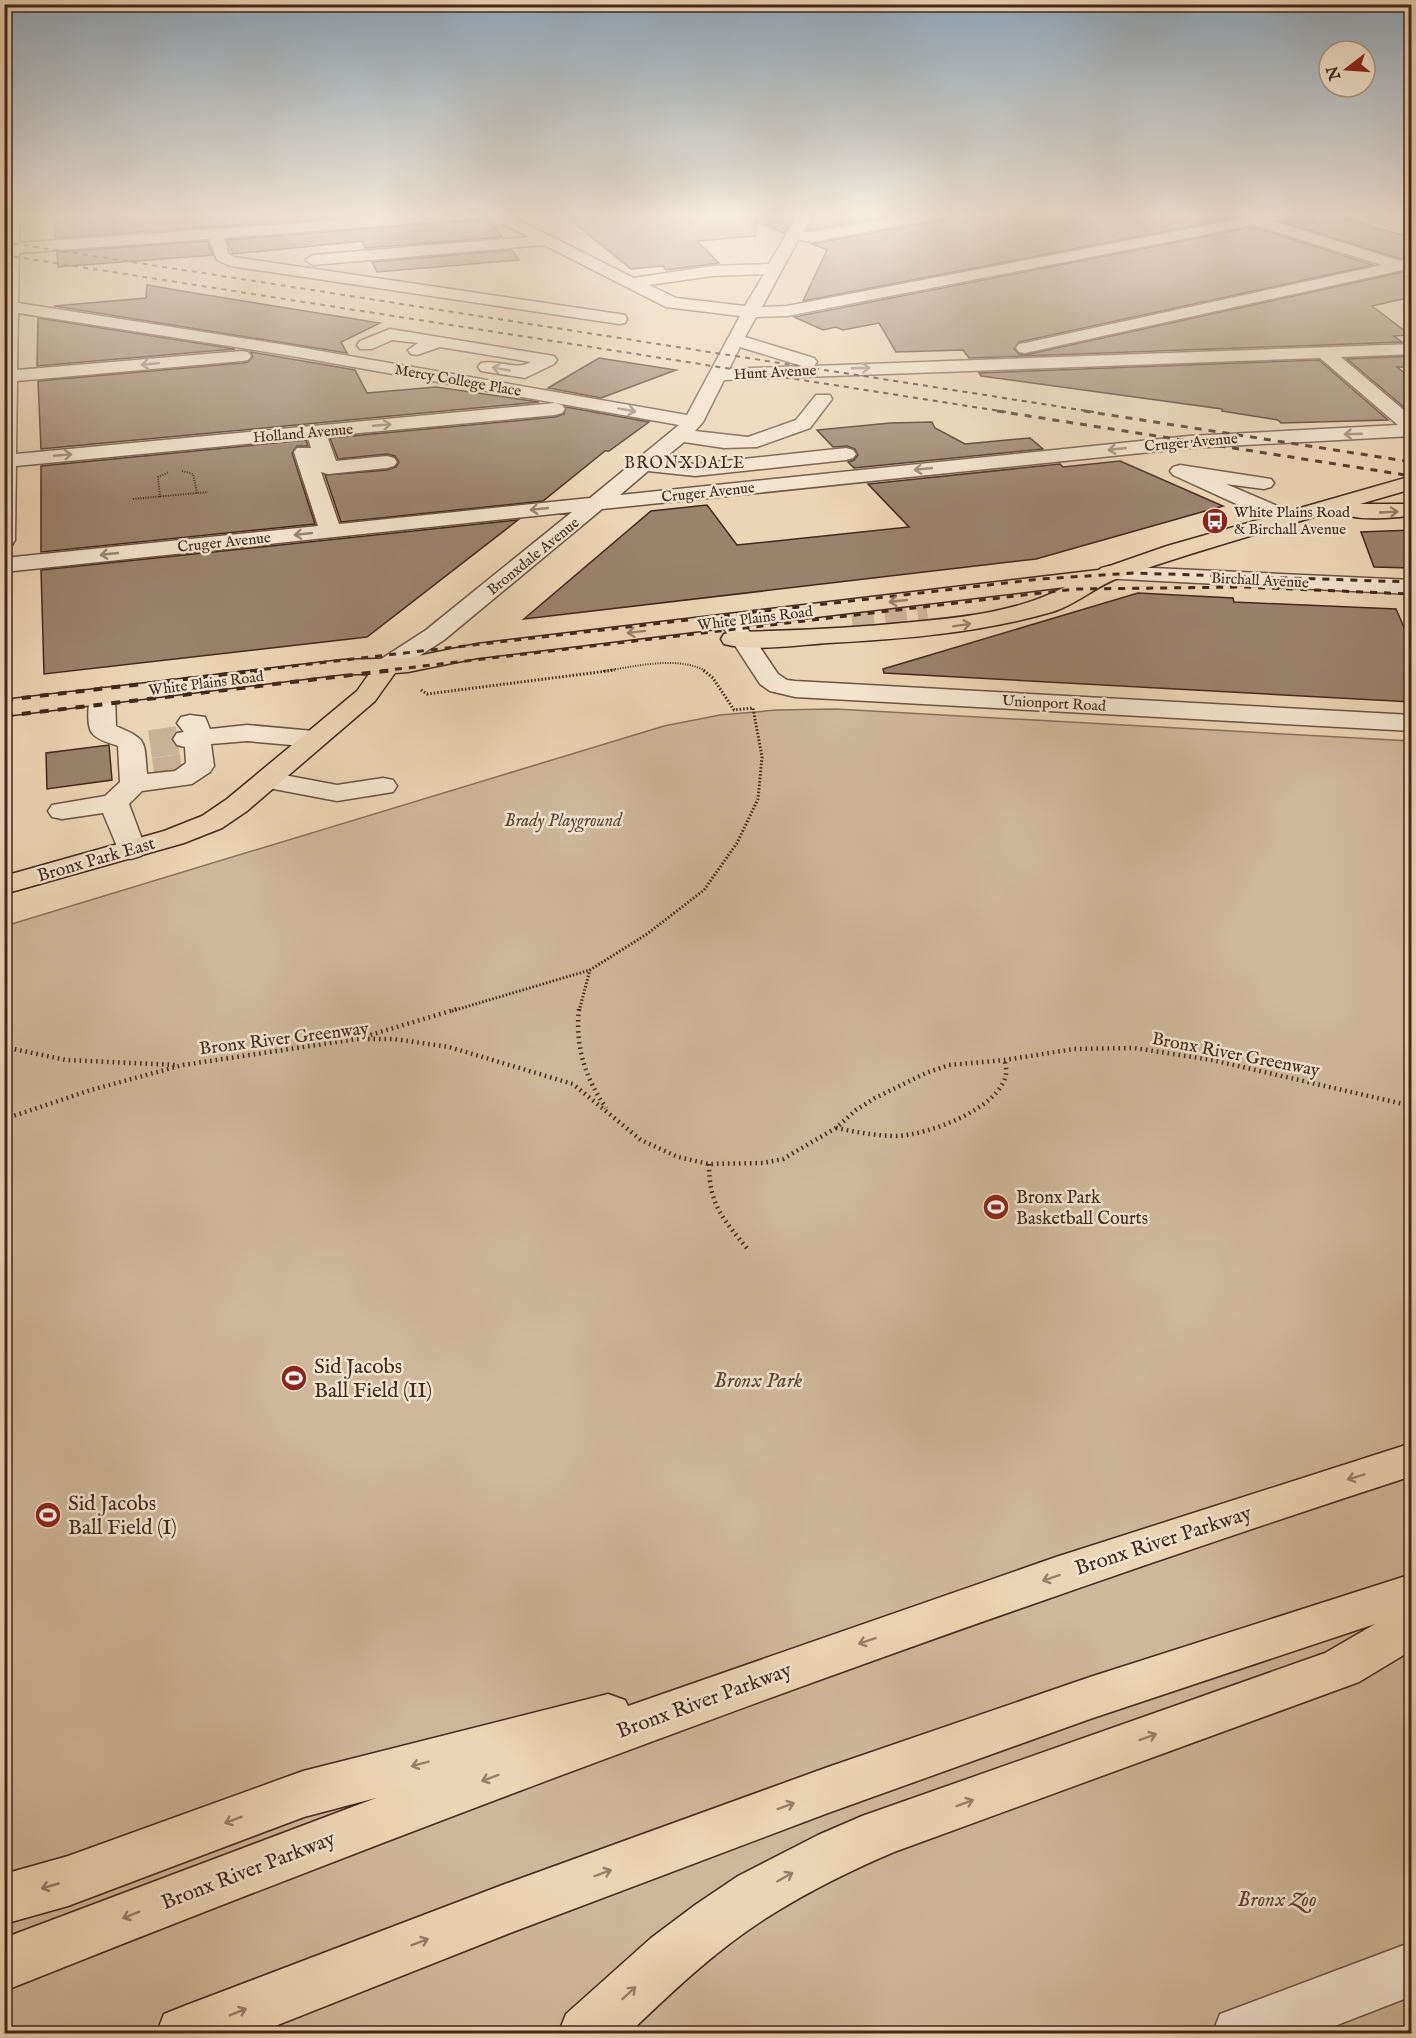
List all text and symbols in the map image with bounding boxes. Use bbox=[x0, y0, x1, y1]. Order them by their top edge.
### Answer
north arrow bbox=[1317, 39, 1377, 99]
text: N bbox=[1323, 63, 1346, 83]
one-way arrow bbox=[141, 359, 161, 370]
street label: Mercy College Place bbox=[393, 360, 523, 401]
street label: Hunt Avenue bbox=[733, 361, 817, 384]
one-way arrow bbox=[492, 363, 511, 374]
one-way arrow bbox=[850, 363, 870, 374]
one-way arrow bbox=[616, 404, 636, 415]
one-way arrow bbox=[372, 419, 392, 430]
street label: Holland Avenue bbox=[252, 420, 354, 447]
one-way arrow bbox=[1344, 428, 1364, 439]
street label: Cruger Avenue bbox=[1144, 429, 1239, 456]
one-way arrow bbox=[1107, 444, 1127, 455]
one-way arrow bbox=[52, 449, 72, 460]
district label: BRONXDALE bbox=[624, 454, 746, 474]
one-way arrow bbox=[913, 464, 933, 475]
street label: Cruger Avenue bbox=[661, 478, 756, 507]
place label: White Plains Road & Birchall Avenue bbox=[1234, 503, 1351, 539]
one-way arrow bbox=[530, 504, 550, 515]
bus stop icon: White Plains Road & Birchall Avenue bbox=[1200, 506, 1230, 536]
one-way arrow bbox=[1378, 506, 1398, 517]
street label: Bronxdale Avenue bbox=[483, 513, 583, 599]
street label: Cruger Avenue bbox=[177, 528, 272, 557]
one-way arrow bbox=[294, 529, 314, 540]
one-way arrow bbox=[100, 549, 120, 560]
street label: Birchall Avenue bbox=[1211, 568, 1309, 593]
one-way arrow bbox=[888, 596, 908, 607]
street label: White Plains Road bbox=[696, 602, 815, 635]
one-way arrow bbox=[951, 620, 971, 631]
one-way arrow bbox=[626, 627, 646, 638]
street label: White Plains Road bbox=[147, 667, 266, 700]
street label: Unionport Road bbox=[1001, 691, 1108, 716]
park label: Brady Playground bbox=[504, 810, 623, 833]
street label: Bronx Park East bbox=[35, 833, 158, 888]
street label: Bronx River Greenway bbox=[198, 1018, 370, 1061]
street label: Bronx River Greenway bbox=[1150, 1028, 1322, 1083]
place label: Bronx Park Basketball Courts bbox=[1016, 1187, 1148, 1231]
sports icon: Bronx Park Basketball Courts bbox=[981, 1192, 1011, 1222]
place label: Sid Jacobs Ball Field (II) bbox=[314, 1354, 432, 1405]
sports icon: Sid Jacobs Ball Field (II) bbox=[279, 1363, 309, 1393]
park label: Bronx Park bbox=[714, 1368, 803, 1395]
one-way arrow bbox=[1347, 1472, 1366, 1483]
place label: Sid Jacobs Ball Field (I) bbox=[68, 1491, 177, 1542]
sports icon: Sid Jacobs Ball Field (I) bbox=[33, 1500, 63, 1530]
street label: Bronx River Parkway bbox=[1072, 1500, 1256, 1583]
one-way arrow bbox=[1042, 1573, 1061, 1584]
one-way arrow bbox=[858, 1637, 877, 1648]
street label: Bronx River Parkway bbox=[613, 1657, 796, 1746]
one-way arrow bbox=[1138, 1731, 1157, 1742]
one-way arrow bbox=[411, 1758, 430, 1770]
one-way arrow bbox=[481, 1774, 500, 1785]
one-way arrow bbox=[955, 1796, 974, 1807]
one-way arrow bbox=[776, 1800, 795, 1811]
one-way arrow bbox=[225, 1816, 243, 1827]
street label: Bronx River Parkway bbox=[158, 1826, 340, 1917]
one-way arrow bbox=[593, 1867, 612, 1878]
one-way arrow bbox=[776, 1871, 793, 1883]
one-way arrow bbox=[41, 1881, 60, 1892]
park label: Bronx Zoo bbox=[1237, 1887, 1317, 1914]
one-way arrow bbox=[123, 1910, 141, 1921]
one-way arrow bbox=[410, 1935, 429, 1946]
one-way arrow bbox=[621, 1986, 636, 2000]
one-way arrow bbox=[229, 2006, 247, 2017]

